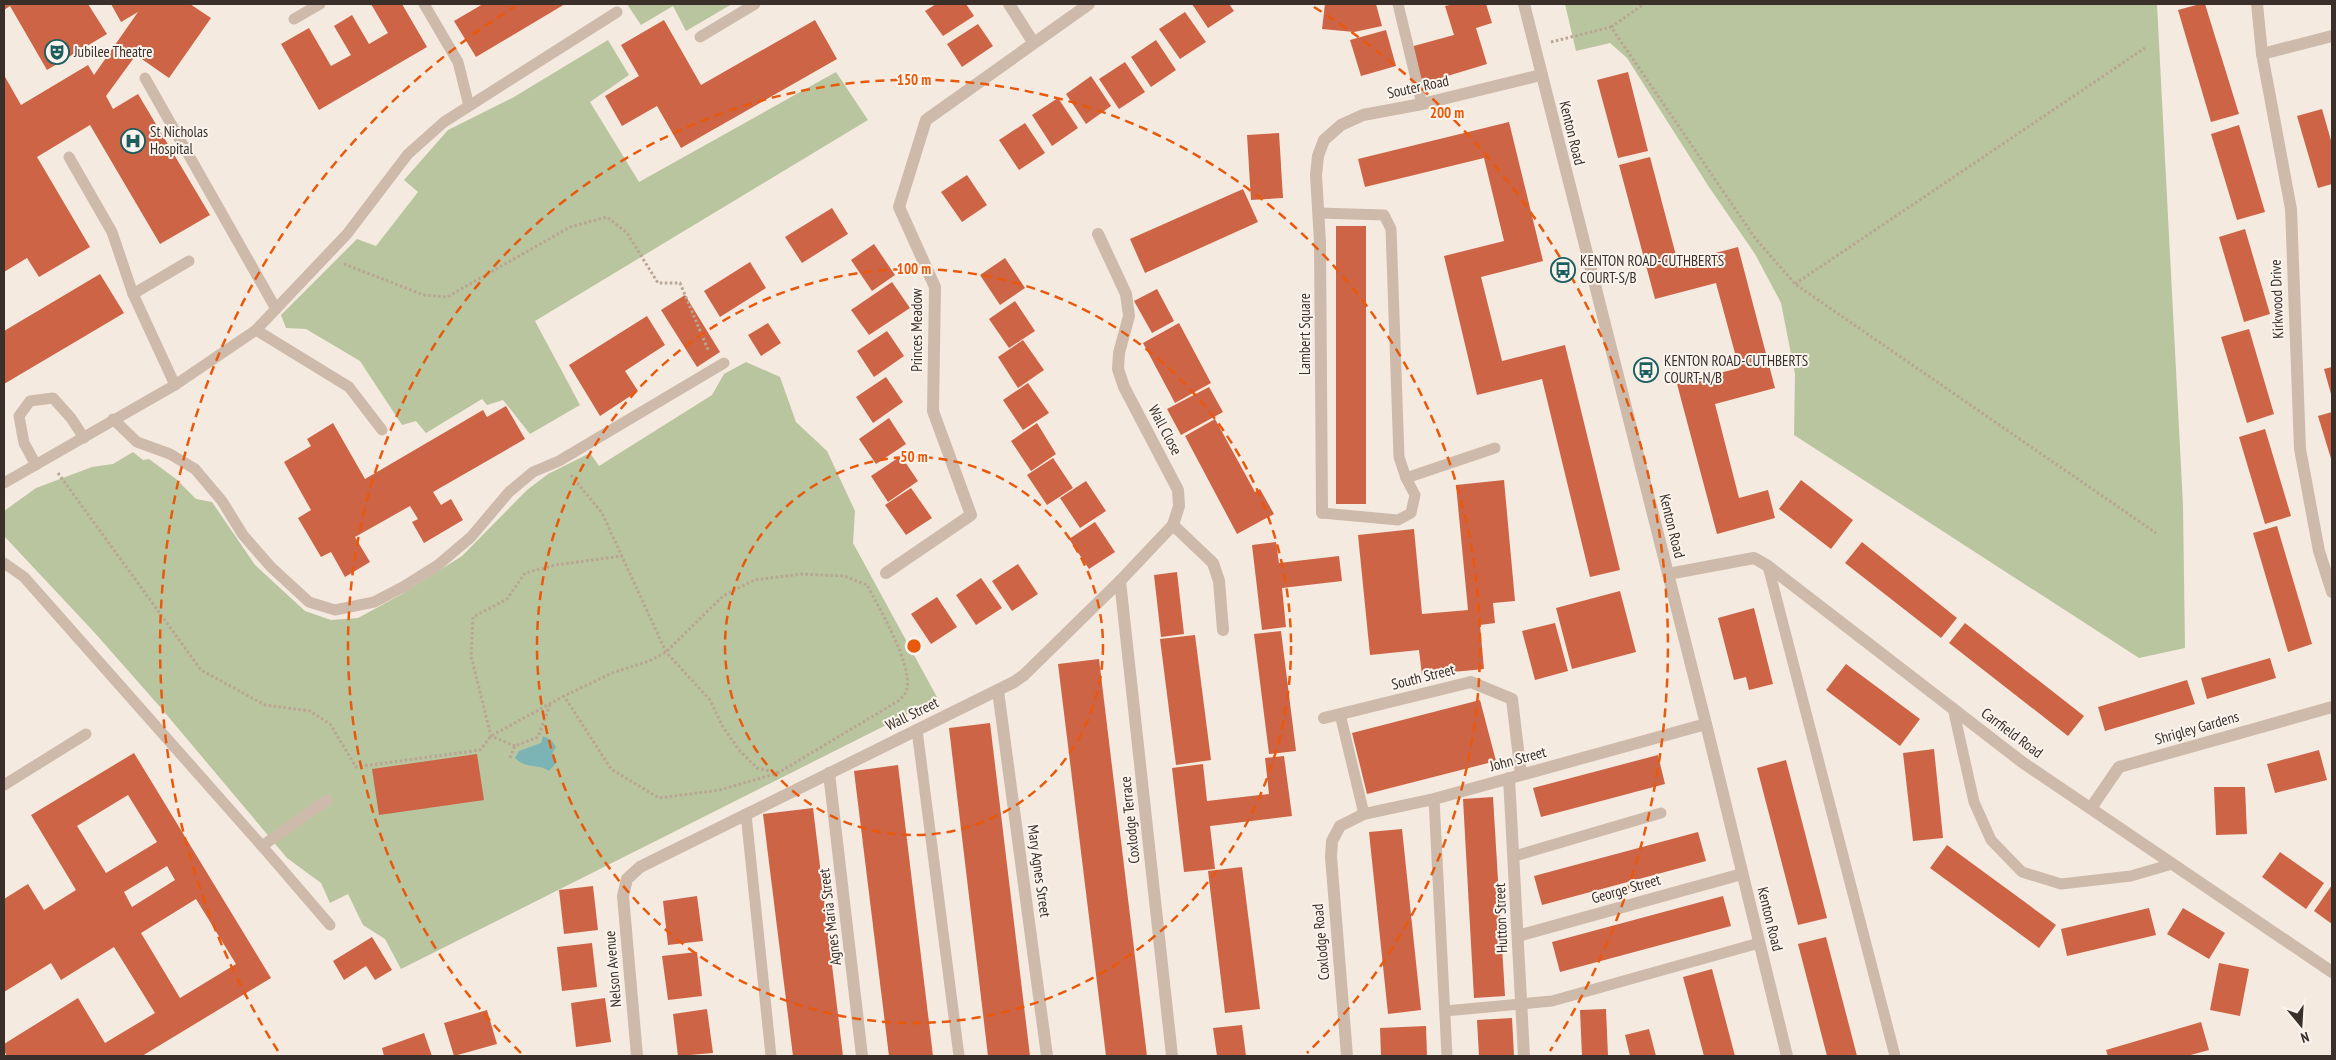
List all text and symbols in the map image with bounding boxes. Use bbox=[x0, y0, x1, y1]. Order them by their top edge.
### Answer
theatre icon: Jubilee Theatre bbox=[44, 39, 70, 65]
place label: Jubilee Theatre bbox=[73, 42, 152, 61]
text: 150 m bbox=[897, 70, 931, 89]
street label: Souter Road bbox=[1385, 71, 1450, 102]
street label: Kenton Road bbox=[1555, 99, 1590, 167]
text: 200 m bbox=[1430, 103, 1464, 122]
place label: St Nicholas Hospital bbox=[150, 122, 208, 158]
hospital icon: St Nicholas Hospital bbox=[120, 128, 146, 154]
place label: KENTON ROAD-CUTHBERTS COURT-S/B bbox=[1580, 251, 1724, 287]
bus stop icon: KENTON ROAD-CUTHBERTS COURT-S/B bbox=[1550, 257, 1576, 283]
text: 100 m bbox=[897, 259, 931, 278]
street label: Kirkwood Drive bbox=[2266, 259, 2287, 339]
street label: Princes Meadow bbox=[907, 288, 926, 372]
street label: Lambert Square bbox=[1295, 293, 1314, 375]
place label: KENTON ROAD-CUTHBERTS COURT-N/B bbox=[1664, 351, 1808, 387]
bus stop icon: KENTON ROAD-CUTHBERTS COURT-N/B bbox=[1633, 357, 1659, 383]
street label: Wall Close bbox=[1144, 402, 1186, 458]
text: 50 m bbox=[900, 447, 928, 466]
street label: Kenton Road bbox=[1655, 492, 1690, 560]
centre of rings bbox=[905, 637, 923, 655]
street label: South Street bbox=[1389, 660, 1456, 694]
street label: Wall Street bbox=[882, 693, 941, 735]
street label: Carrfield Road bbox=[1978, 703, 2047, 762]
street label: Shrigley Gardens bbox=[2153, 706, 2241, 749]
street label: John Street bbox=[1487, 742, 1548, 775]
street label: Coxlodge Terrace bbox=[1115, 775, 1144, 865]
street label: Mary Agnes Street bbox=[1024, 823, 1055, 918]
street label: Agnes Maria Street bbox=[814, 867, 845, 967]
street label: George Street bbox=[1589, 870, 1663, 907]
street label: Hutton Street bbox=[1490, 883, 1511, 953]
street label: Kenton Road bbox=[1753, 885, 1788, 953]
street label: Coxlodge Road bbox=[1308, 903, 1333, 981]
street label: Nelson Avenue bbox=[600, 930, 625, 1008]
north arrow bbox=[2276, 1000, 2326, 1050]
text: N bbox=[2299, 1028, 2311, 1047]

